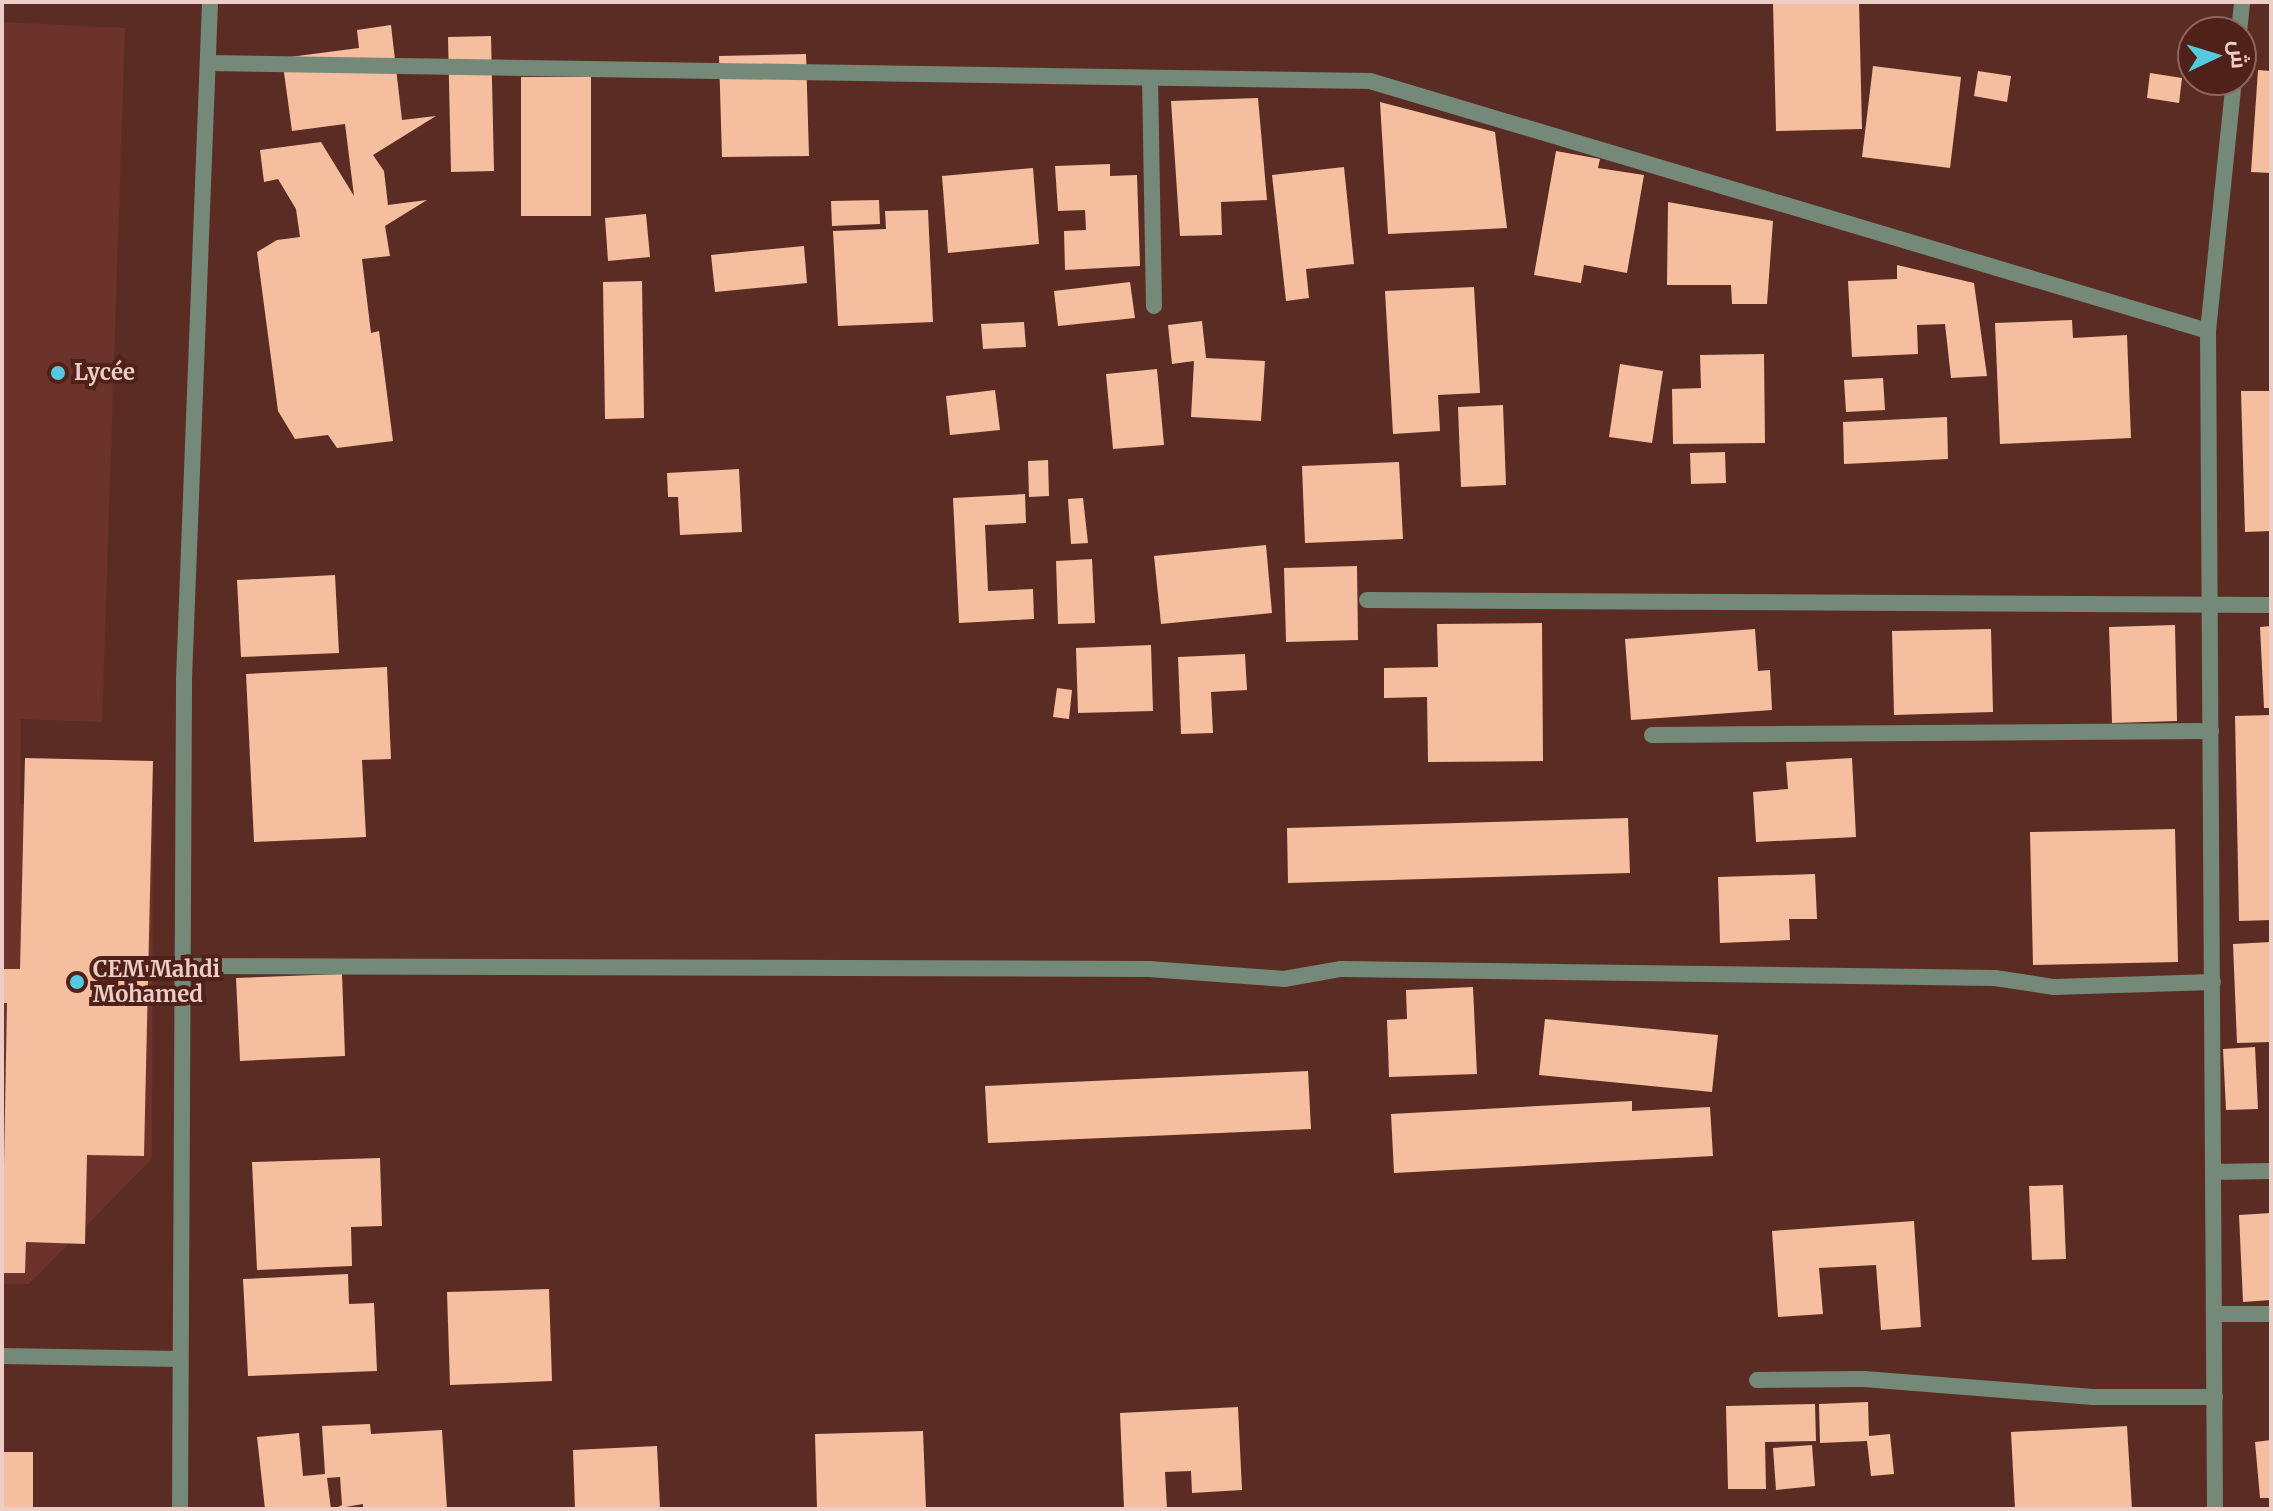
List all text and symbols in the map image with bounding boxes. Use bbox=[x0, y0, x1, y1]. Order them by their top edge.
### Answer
north arrow bbox=[2177, 16, 2257, 96]
text: ش bbox=[2224, 39, 2254, 70]
place label: Lycée bbox=[74, 360, 135, 386]
marker: Lycée bbox=[49, 364, 67, 382]
place label: CEM Mahdi Mohamed bbox=[93, 956, 220, 1008]
marker: CEM Mahdi Mohamed bbox=[68, 973, 86, 991]

